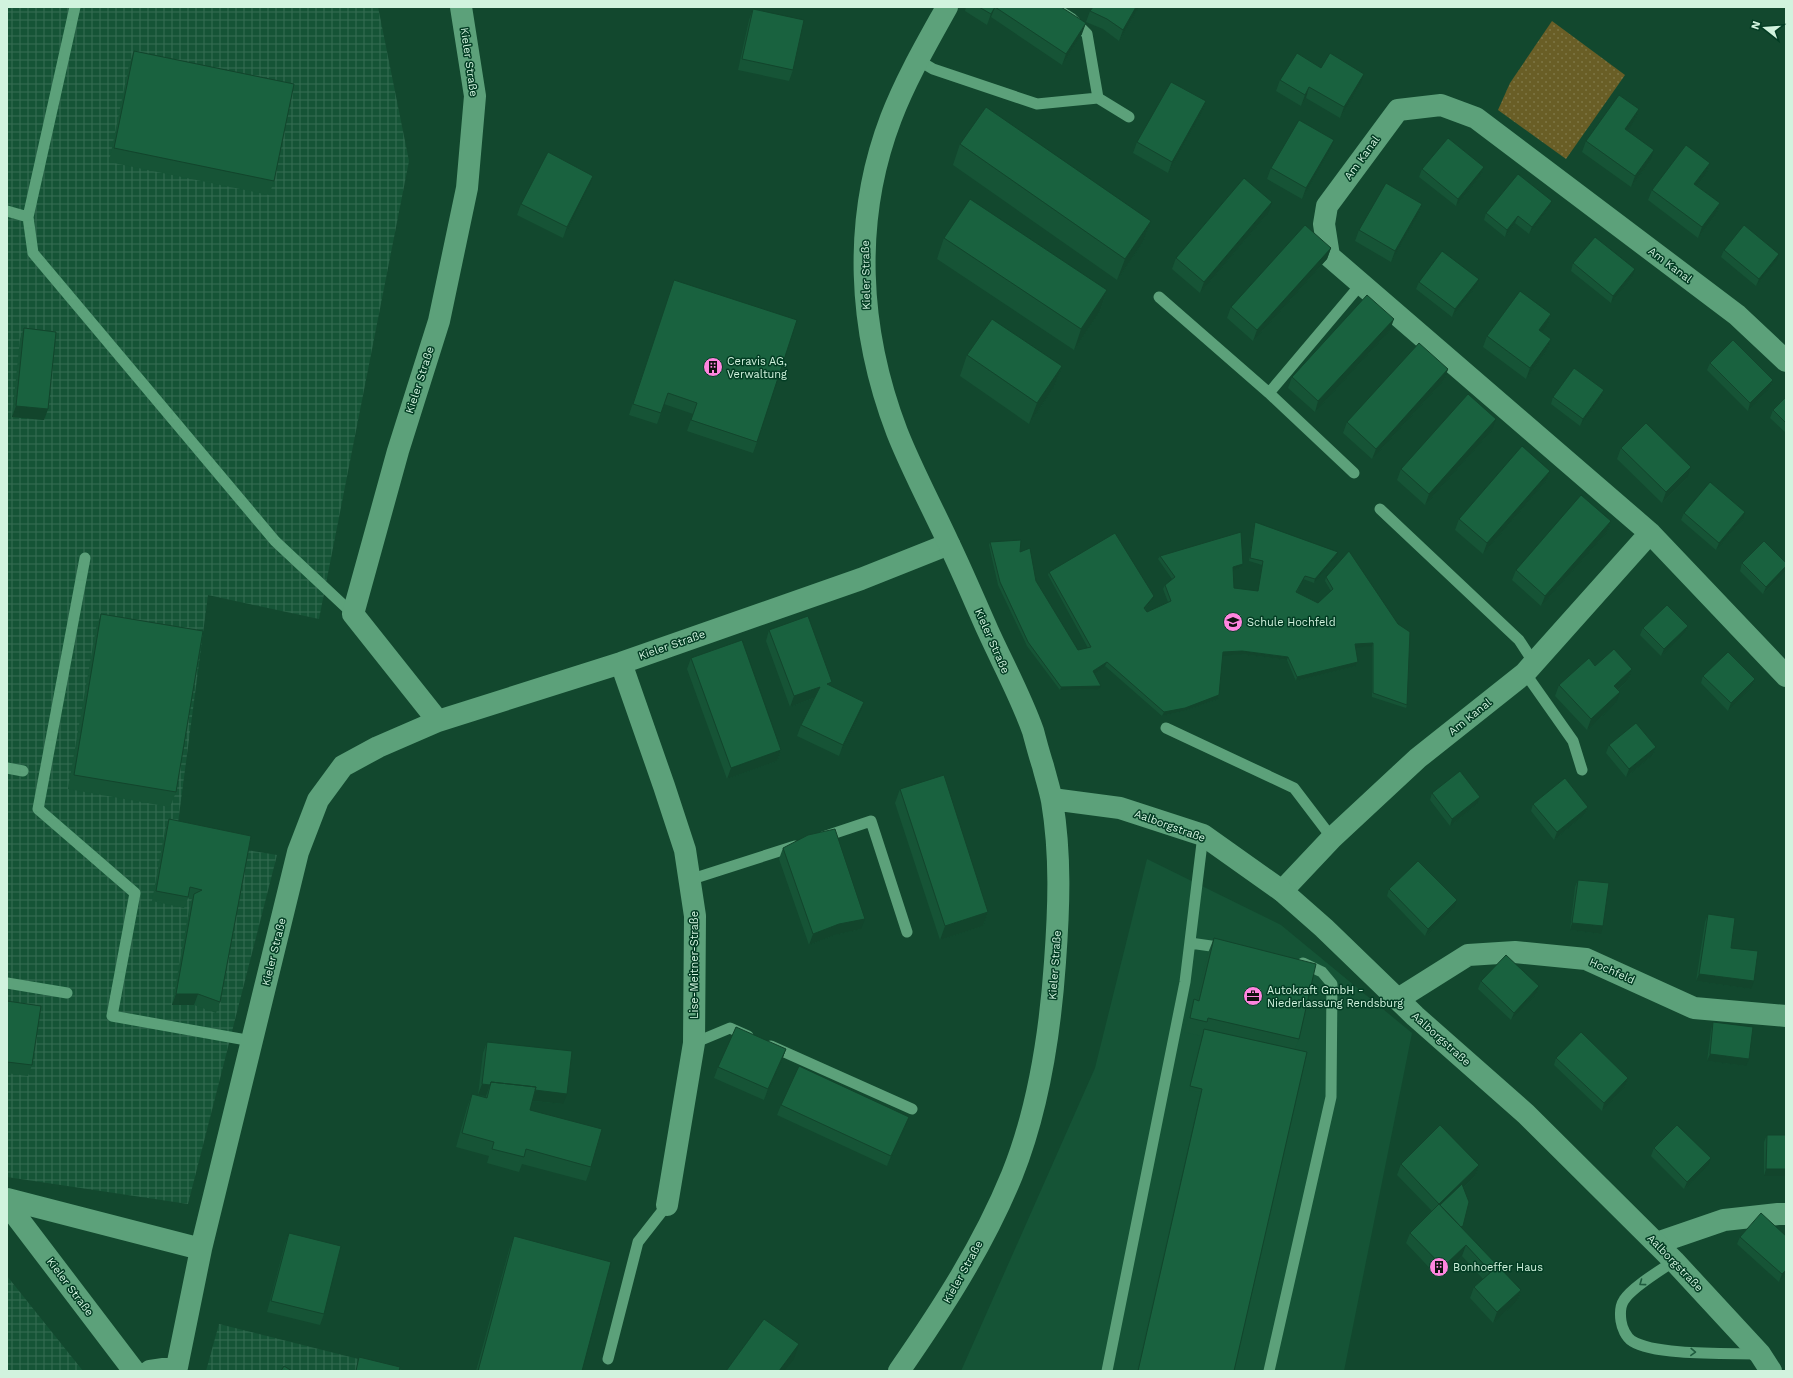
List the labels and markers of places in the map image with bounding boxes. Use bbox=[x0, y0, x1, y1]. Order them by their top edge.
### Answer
place label: Ceravis AG, Verwaltung bbox=[727, 355, 787, 381]
building icon: Ceravis AG, Verwaltung bbox=[702, 356, 724, 378]
school or university icon: Schule Hochfeld bbox=[1222, 611, 1244, 633]
place label: Schule Hochfeld bbox=[1247, 616, 1336, 629]
place label: Autokraft GmbH - Niederlassung Rendsburg bbox=[1267, 984, 1403, 1010]
office icon: Autokraft GmbH - Niederlassung Rendsburg bbox=[1242, 985, 1264, 1007]
building icon: Bonhoeffer Haus bbox=[1428, 1256, 1450, 1278]
place label: Bonhoeffer Haus bbox=[1453, 1261, 1543, 1274]

